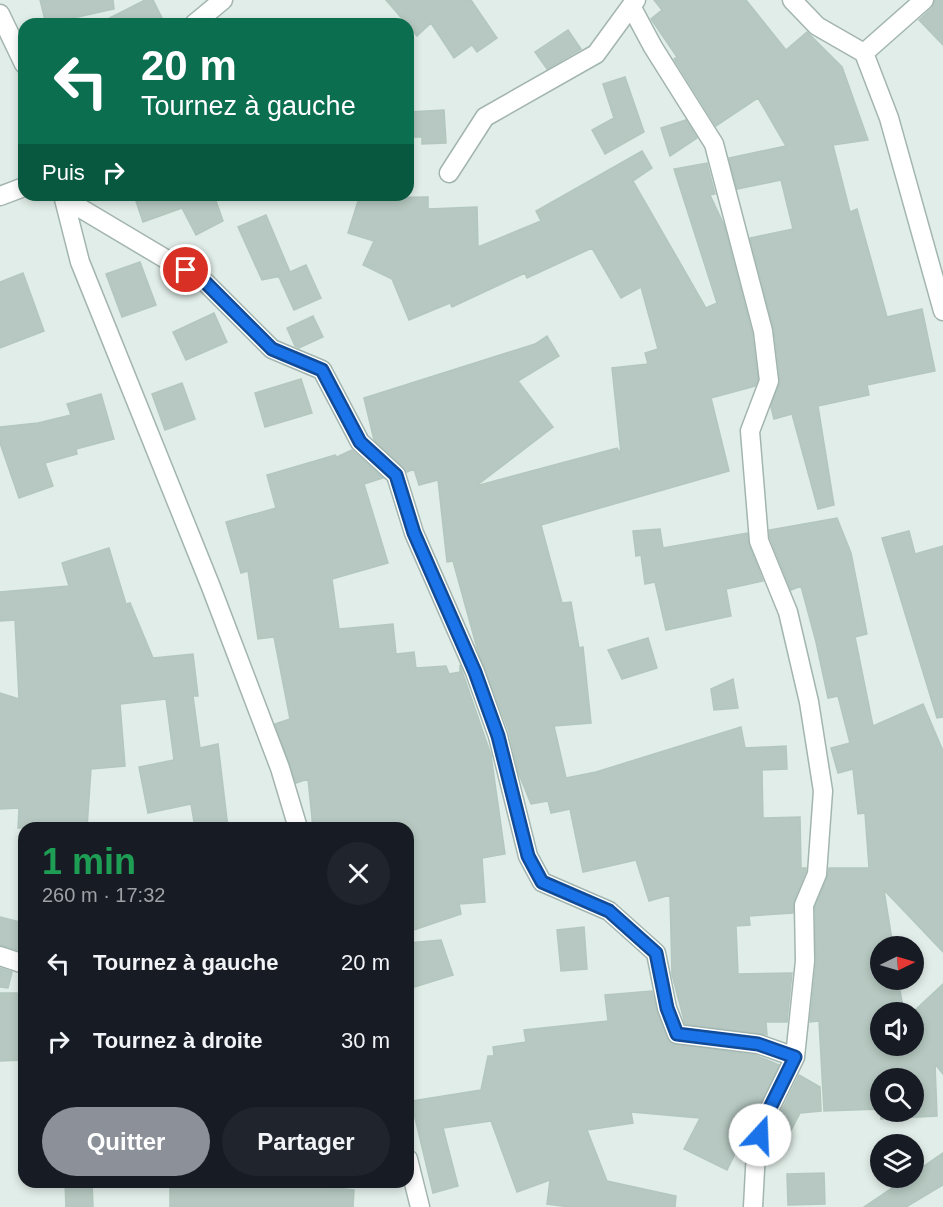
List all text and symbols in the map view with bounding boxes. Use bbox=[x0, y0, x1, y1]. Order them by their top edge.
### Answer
icon: left bbox=[42, 42, 120, 120]
text: 20 m bbox=[141, 42, 237, 89]
text: Tournez à gauche bbox=[141, 91, 356, 121]
icon: right bbox=[97, 156, 130, 189]
text: Puis bbox=[42, 160, 85, 185]
pin bbox=[160, 244, 211, 295]
icon: arrive bbox=[169, 253, 202, 286]
text: 1 min bbox=[42, 841, 136, 882]
button: close bbox=[327, 842, 390, 905]
text: 260 m · 17:32 bbox=[42, 884, 165, 906]
north arrow bbox=[870, 936, 924, 990]
map controls bbox=[870, 936, 924, 1188]
icon: left bbox=[42, 947, 75, 980]
text: Tournez à gauche bbox=[93, 950, 278, 975]
text: 20 m bbox=[341, 950, 390, 975]
button: sound bbox=[870, 1002, 924, 1056]
icon: right bbox=[42, 1025, 75, 1058]
text: Tournez à droite bbox=[93, 1028, 263, 1053]
text: 30 m bbox=[341, 1028, 390, 1053]
button: search bbox=[870, 1068, 924, 1122]
position arrow bbox=[728, 1103, 792, 1167]
button: Quitter bbox=[42, 1107, 210, 1176]
button: Partager bbox=[222, 1107, 390, 1176]
button: layers bbox=[870, 1134, 924, 1188]

